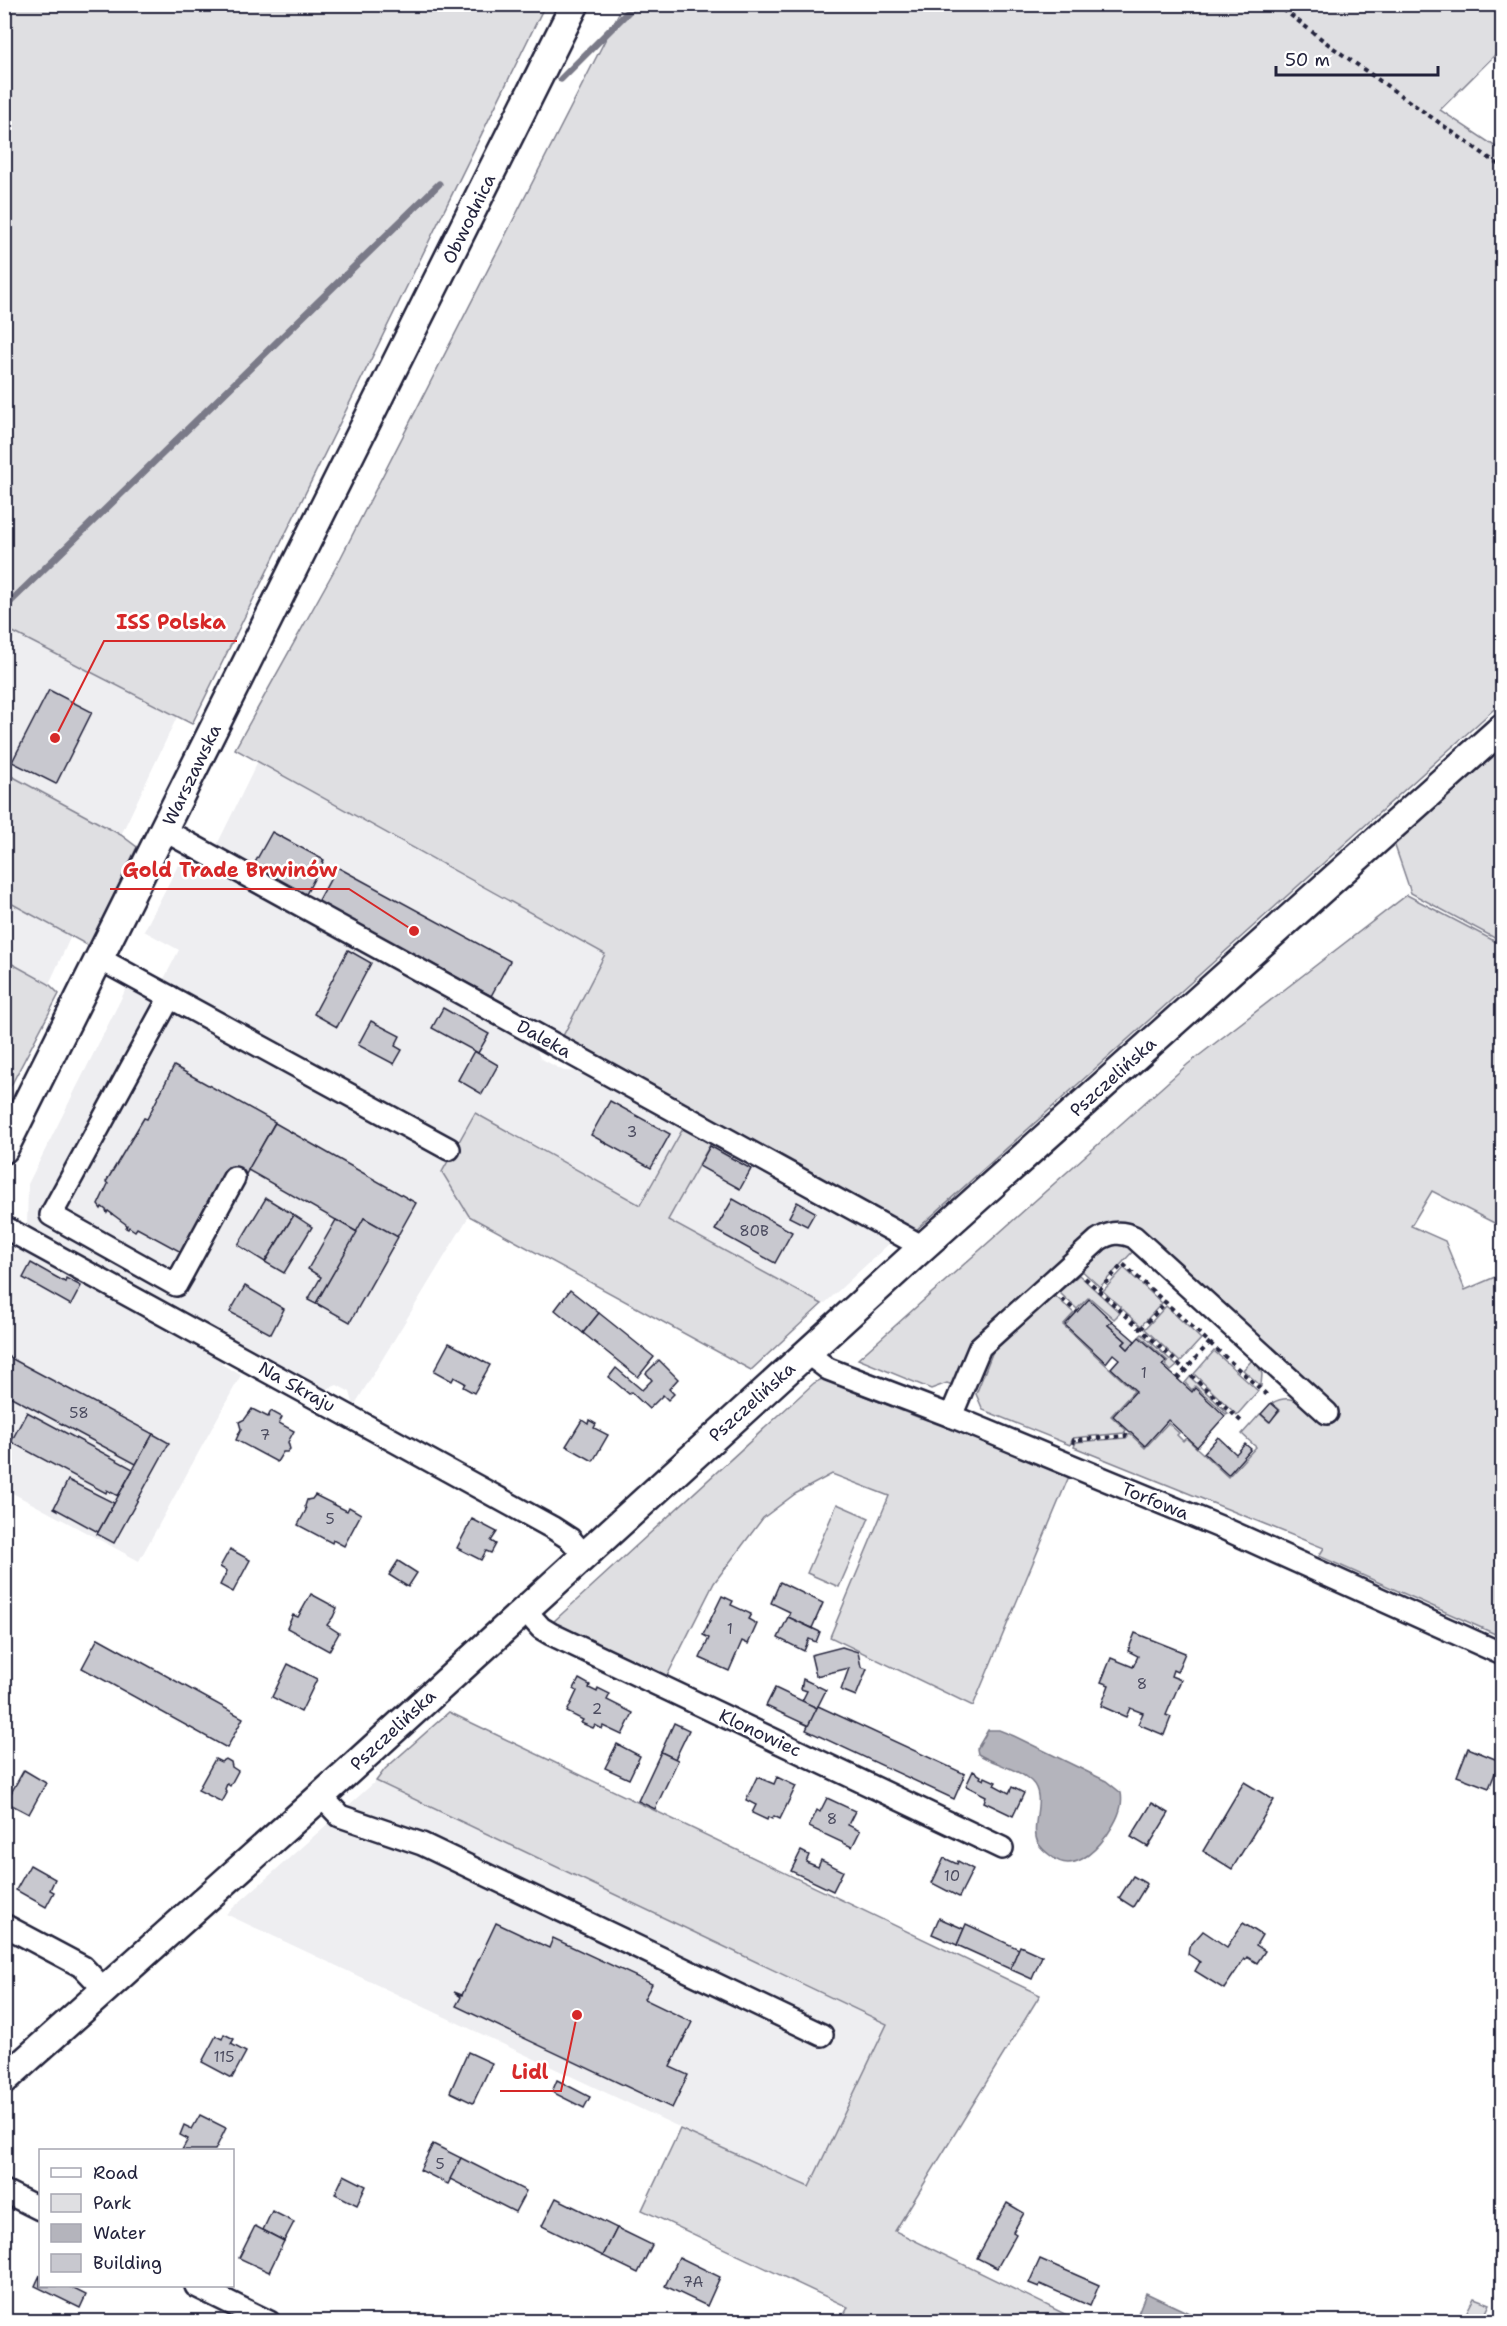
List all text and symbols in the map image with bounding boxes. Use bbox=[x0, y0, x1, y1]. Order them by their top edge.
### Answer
scale bar bbox=[1276, 39, 1438, 77]
text: 50 m bbox=[1285, 48, 1330, 72]
street label: Obwodnica bbox=[437, 170, 501, 268]
callout: ISS Polska bbox=[104, 603, 237, 641]
text: ISS Polska bbox=[116, 609, 226, 635]
street label: Warszawska bbox=[157, 720, 227, 830]
callout: Gold Trade Brwinów bbox=[110, 851, 349, 889]
text: Gold Trade Brwinów bbox=[123, 857, 337, 883]
street label: Daleka bbox=[512, 1014, 576, 1064]
street label: Pszczelińska bbox=[1065, 1032, 1161, 1122]
house number: 3 bbox=[627, 1122, 637, 1142]
house number: 80B bbox=[739, 1221, 769, 1241]
street label: Na Skraju bbox=[254, 1356, 340, 1418]
street label: Pszczelińska bbox=[704, 1357, 800, 1447]
house number: 1 bbox=[1141, 1363, 1147, 1383]
house number: 58 bbox=[69, 1403, 89, 1423]
house number: 7 bbox=[260, 1425, 270, 1445]
street label: Torfowa bbox=[1118, 1477, 1192, 1525]
house number: 5 bbox=[325, 1509, 335, 1529]
house number: 1 bbox=[727, 1619, 733, 1639]
house number: 8 bbox=[1137, 1674, 1147, 1694]
street label: Pszczelińska bbox=[345, 1684, 441, 1776]
house number: 2 bbox=[592, 1699, 602, 1719]
street label: Klonowiec bbox=[715, 1703, 805, 1763]
house number: 8 bbox=[827, 1809, 837, 1829]
house number: 10 bbox=[944, 1866, 960, 1886]
house number: 115 bbox=[214, 2047, 234, 2067]
callout: Lidl bbox=[500, 2053, 561, 2091]
text: Lidl bbox=[511, 2059, 549, 2085]
legend bbox=[39, 2149, 234, 2287]
house number: 5 bbox=[435, 2154, 445, 2174]
text: Road bbox=[93, 2161, 138, 2185]
text: Park bbox=[93, 2191, 132, 2215]
text: Water bbox=[93, 2221, 146, 2245]
text: Building bbox=[93, 2251, 162, 2275]
house number: 7A bbox=[683, 2272, 703, 2292]

